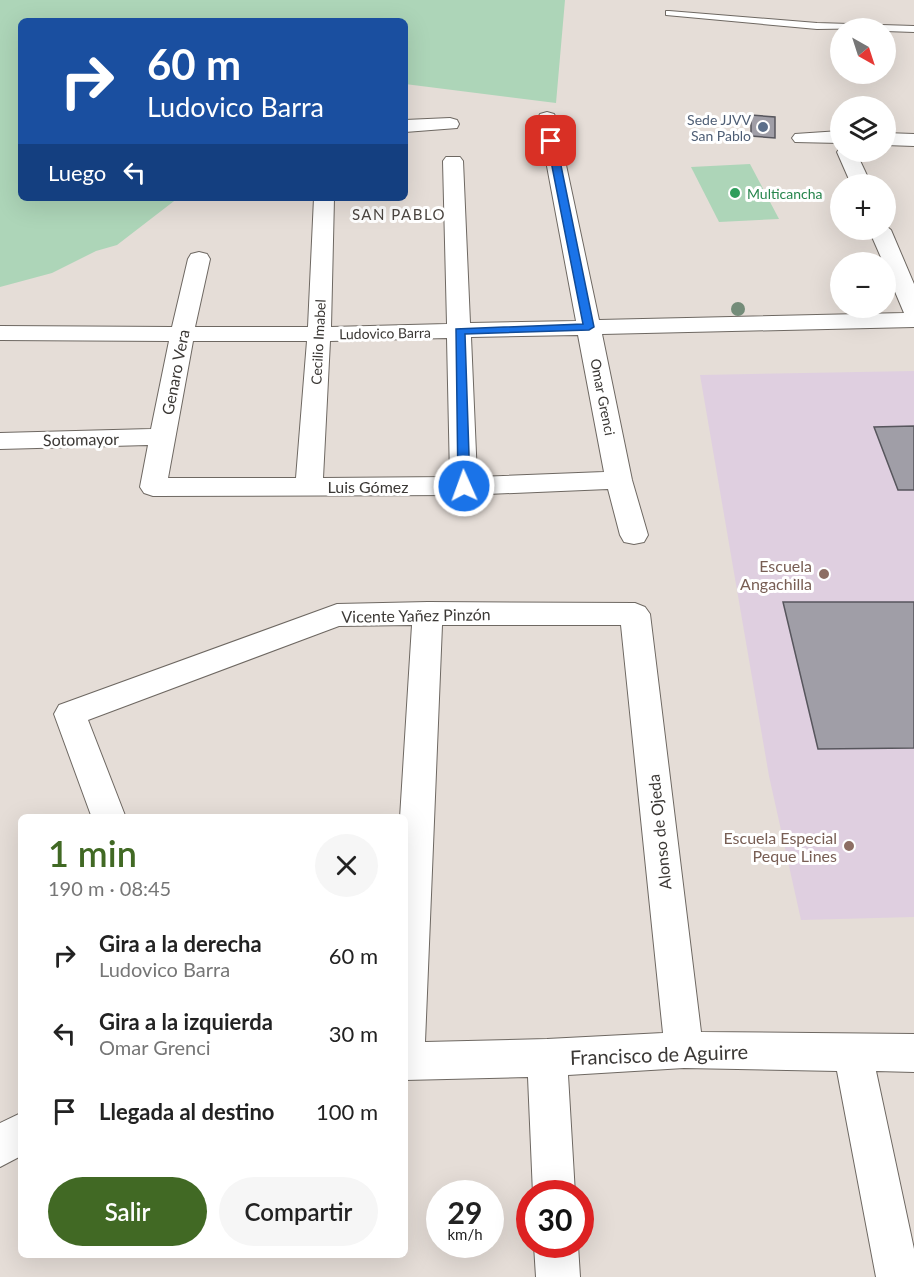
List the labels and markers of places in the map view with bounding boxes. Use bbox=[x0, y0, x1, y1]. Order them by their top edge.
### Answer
place label: Sede JJVV San Pablo bbox=[687, 111, 752, 144]
pin bbox=[525, 115, 576, 166]
marker: Sede JJVV San Pablo bbox=[756, 120, 770, 134]
place label: Multicancha bbox=[747, 185, 823, 202]
marker: Multicancha bbox=[728, 186, 742, 200]
place label: Escuela Angachilla bbox=[740, 556, 812, 593]
marker: Escuela Angachilla bbox=[817, 567, 831, 581]
place label: Escuela Especial Peque Lines bbox=[723, 828, 837, 865]
marker: Escuela Especial Peque Lines bbox=[842, 839, 856, 853]

